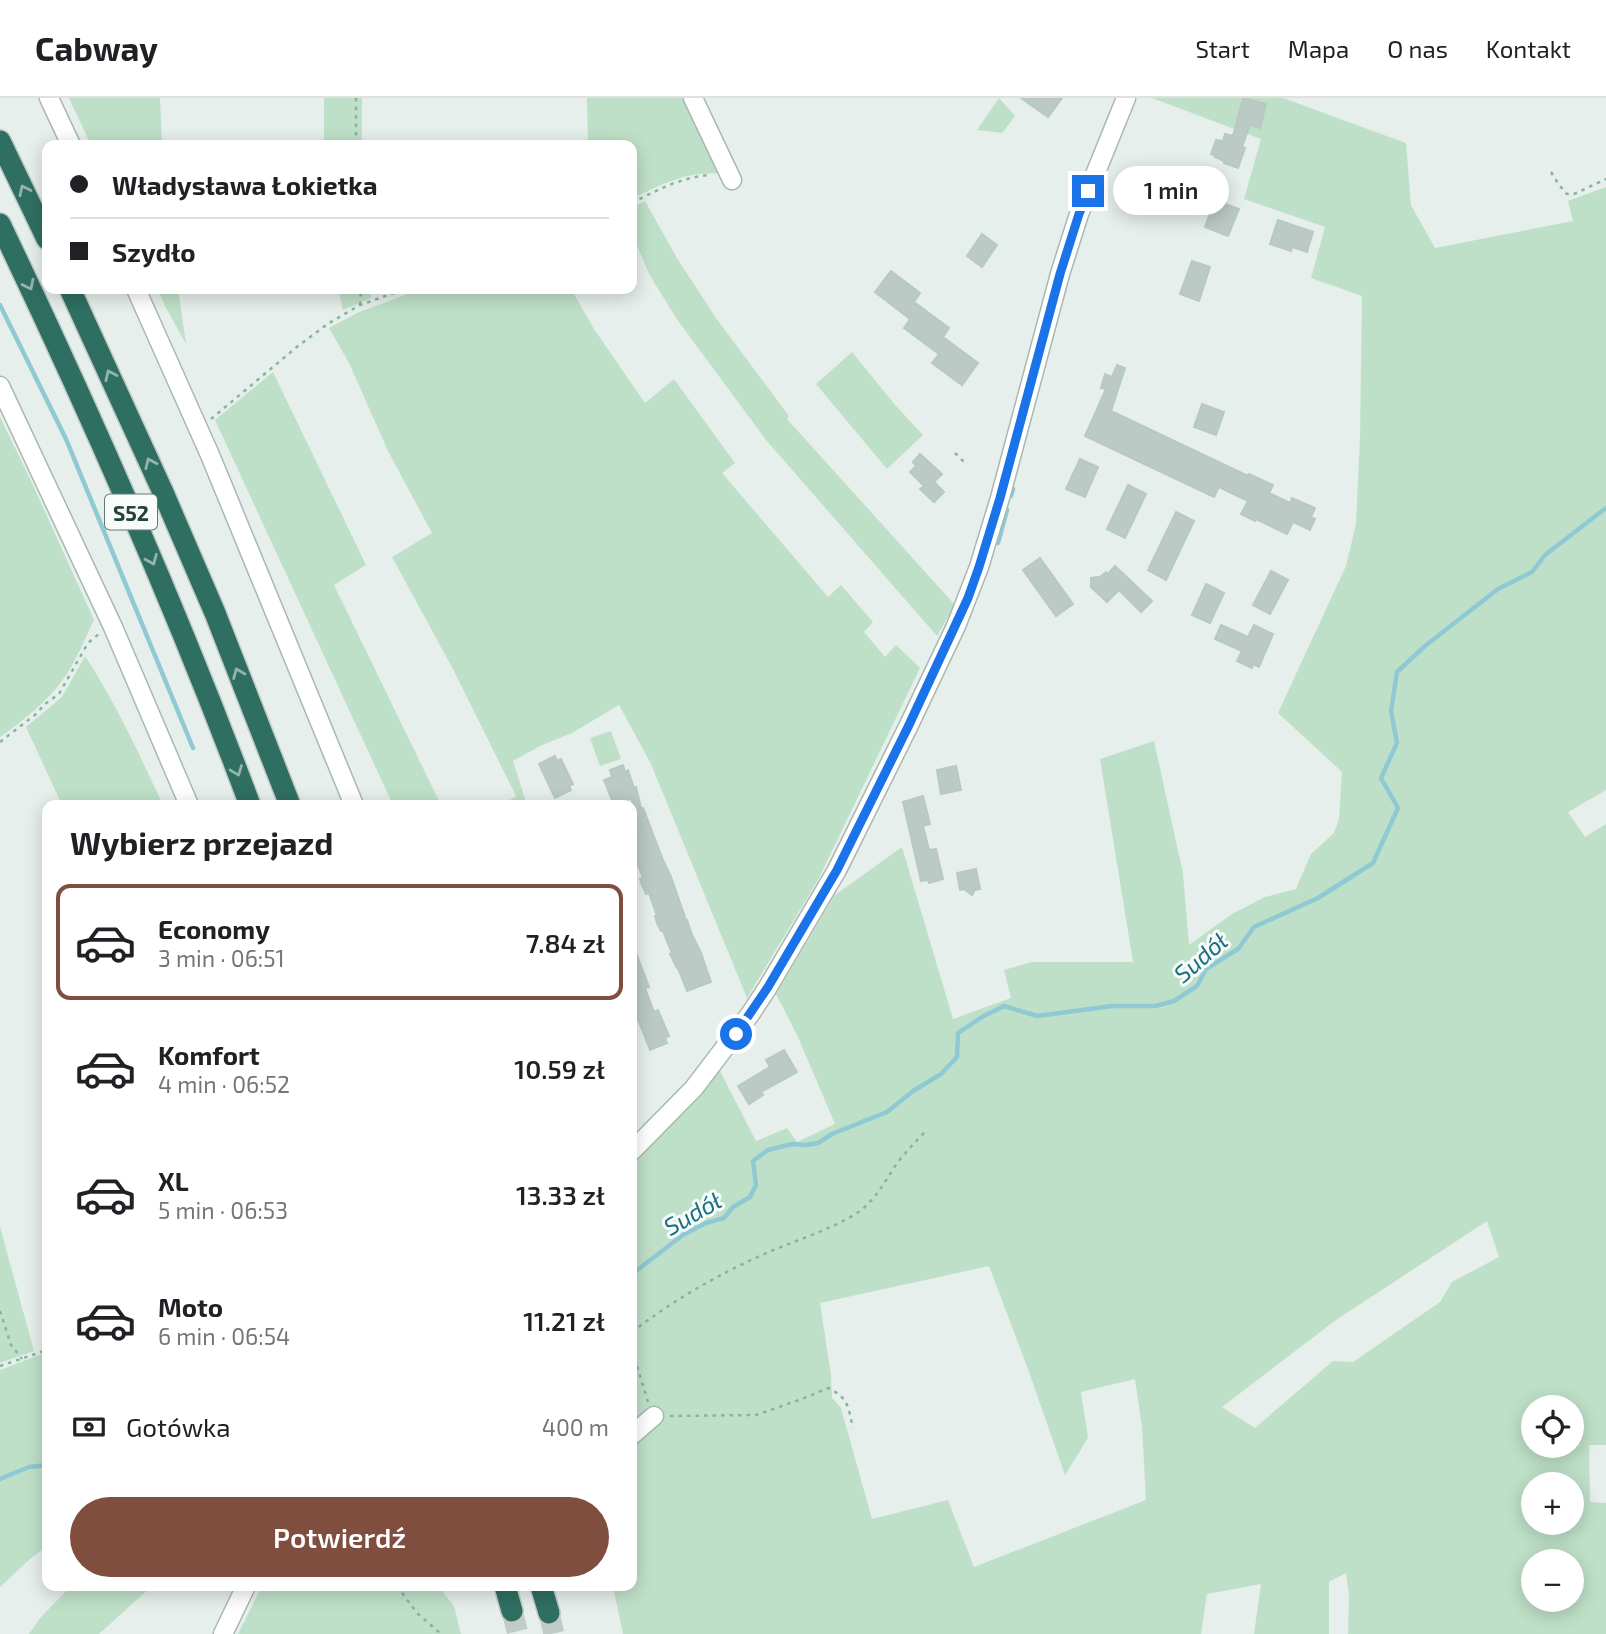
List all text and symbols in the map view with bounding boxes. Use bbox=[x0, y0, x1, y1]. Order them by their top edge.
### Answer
text: Cabway bbox=[35, 28, 158, 68]
text: Start bbox=[1195, 34, 1250, 63]
text: Mapa bbox=[1288, 34, 1349, 63]
text: O nas bbox=[1387, 34, 1448, 63]
text: Kontakt bbox=[1486, 34, 1571, 63]
callout: 1 min bbox=[1112, 166, 1228, 216]
text: Władysława Łokietka bbox=[112, 169, 378, 200]
route end bbox=[1072, 175, 1104, 207]
text: 1 min bbox=[1144, 176, 1198, 204]
one-way arrow bbox=[18, 185, 32, 197]
text: Szydło bbox=[112, 236, 196, 267]
one-way arrow bbox=[21, 278, 35, 290]
one-way arrow bbox=[104, 369, 118, 382]
one-way arrow bbox=[144, 458, 158, 471]
road number: S52 bbox=[105, 494, 157, 530]
one-way arrow bbox=[144, 553, 158, 565]
one-way arrow bbox=[233, 668, 247, 680]
one-way arrow bbox=[229, 764, 243, 776]
text: Wybierz przejazd bbox=[70, 823, 333, 861]
icon: car bbox=[74, 911, 137, 974]
text: Economy bbox=[158, 913, 270, 944]
water label: Sudół bbox=[1167, 925, 1233, 988]
text: 7.84 zł bbox=[526, 927, 605, 958]
text: 3 min · 06:51 bbox=[158, 944, 285, 972]
route start bbox=[720, 1018, 752, 1050]
icon: car bbox=[74, 1037, 137, 1100]
text: Komfort bbox=[158, 1039, 260, 1070]
text: 10.59 zł bbox=[514, 1053, 605, 1084]
text: 4 min · 06:52 bbox=[158, 1070, 290, 1098]
icon: car bbox=[74, 1163, 137, 1226]
text: XL bbox=[158, 1165, 189, 1196]
text: 13.33 zł bbox=[516, 1179, 605, 1210]
water label: Sudół bbox=[658, 1185, 727, 1241]
text: 5 min · 06:53 bbox=[158, 1196, 288, 1224]
icon: car bbox=[74, 1289, 137, 1352]
text: Moto bbox=[158, 1291, 223, 1322]
text: 11.21 zł bbox=[523, 1305, 605, 1336]
text: 6 min · 06:54 bbox=[158, 1322, 290, 1350]
map controls bbox=[1521, 1395, 1584, 1612]
button: locate bbox=[1521, 1395, 1584, 1458]
icon: cash bbox=[70, 1408, 108, 1446]
text: Gotówka bbox=[126, 1411, 231, 1442]
text: 400 m bbox=[542, 1413, 609, 1441]
button: + bbox=[1521, 1472, 1584, 1535]
button: Potwierdź bbox=[70, 1497, 609, 1577]
button: − bbox=[1521, 1549, 1584, 1612]

